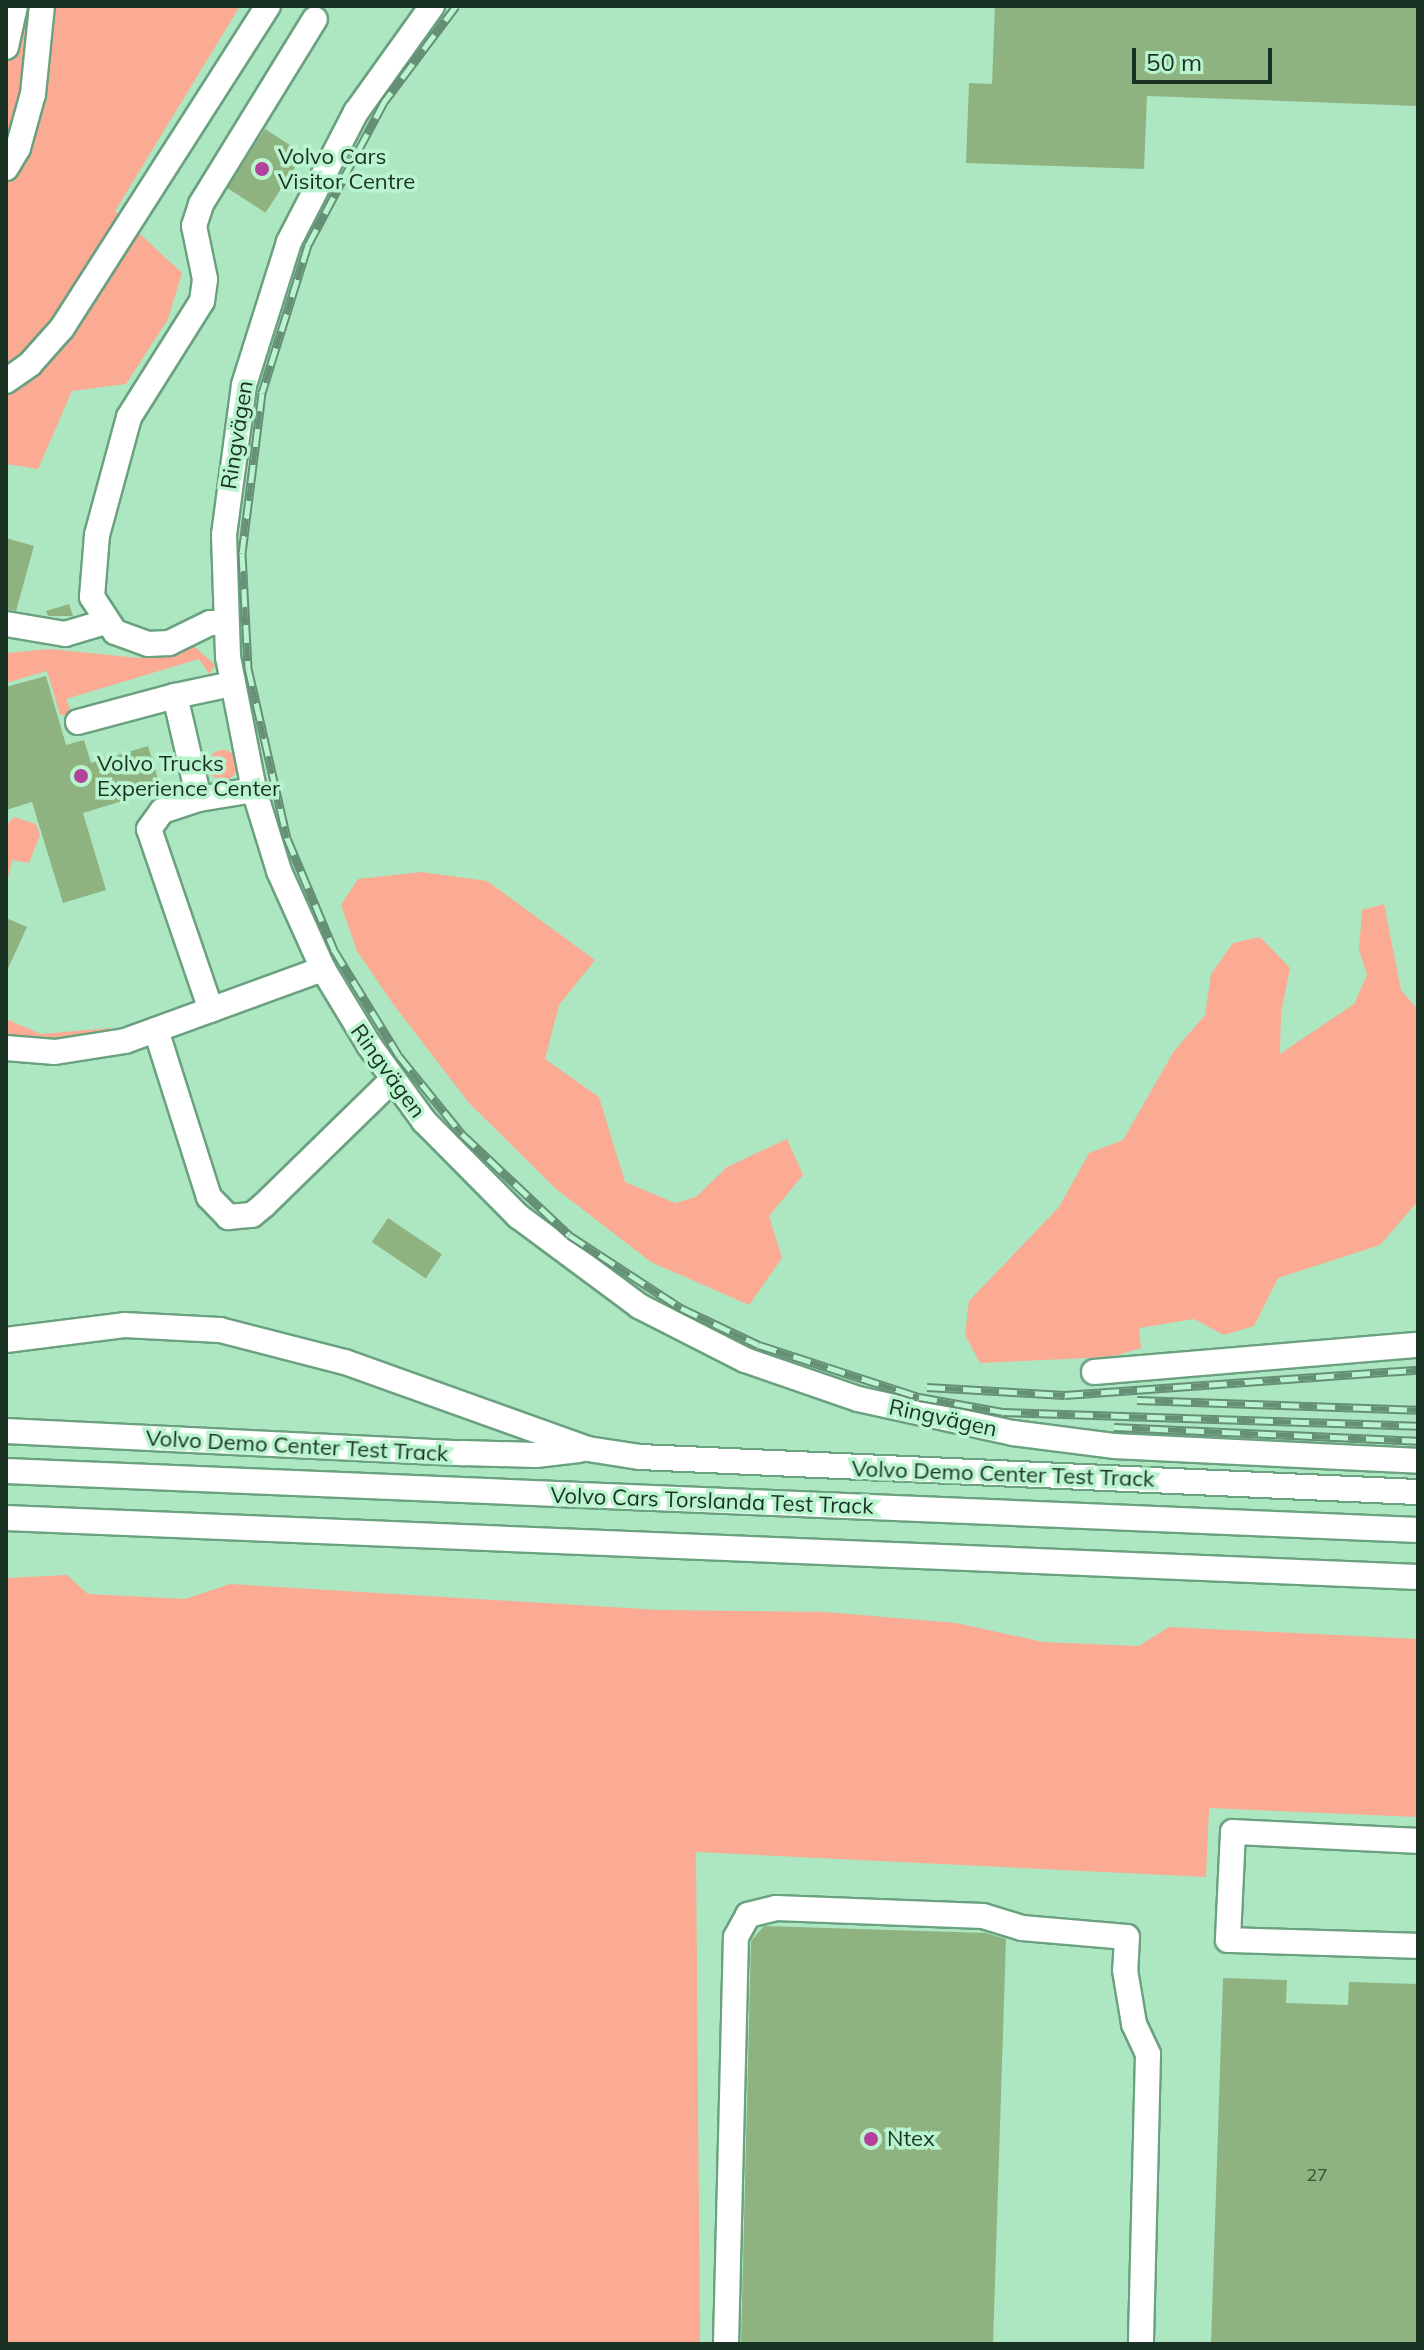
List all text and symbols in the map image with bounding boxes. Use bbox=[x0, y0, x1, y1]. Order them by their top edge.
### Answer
scale bar bbox=[1136, 32, 1276, 82]
text: 50 m bbox=[1146, 47, 1202, 77]
place label: Volvo Cars Visitor Centre bbox=[278, 143, 415, 194]
marker: Volvo Cars Visitor Centre bbox=[253, 160, 271, 178]
street label: Ringvägen bbox=[215, 379, 259, 491]
place label: Volvo Trucks Experience Center bbox=[97, 750, 280, 802]
marker: Volvo Trucks Experience Center bbox=[72, 767, 90, 785]
street label: Ringvägen bbox=[345, 1019, 431, 1123]
street label: Ringvägen bbox=[887, 1394, 999, 1442]
street label: Volvo Demo Center Test Track bbox=[145, 1425, 449, 1467]
street label: Volvo Demo Center Test Track bbox=[851, 1456, 1155, 1492]
street label: Volvo Cars Torslanda Test Track bbox=[550, 1482, 874, 1520]
place label: Ntex bbox=[887, 2126, 935, 2152]
marker: Ntex bbox=[862, 2130, 880, 2148]
house number: 27 bbox=[1306, 2164, 1328, 2186]

